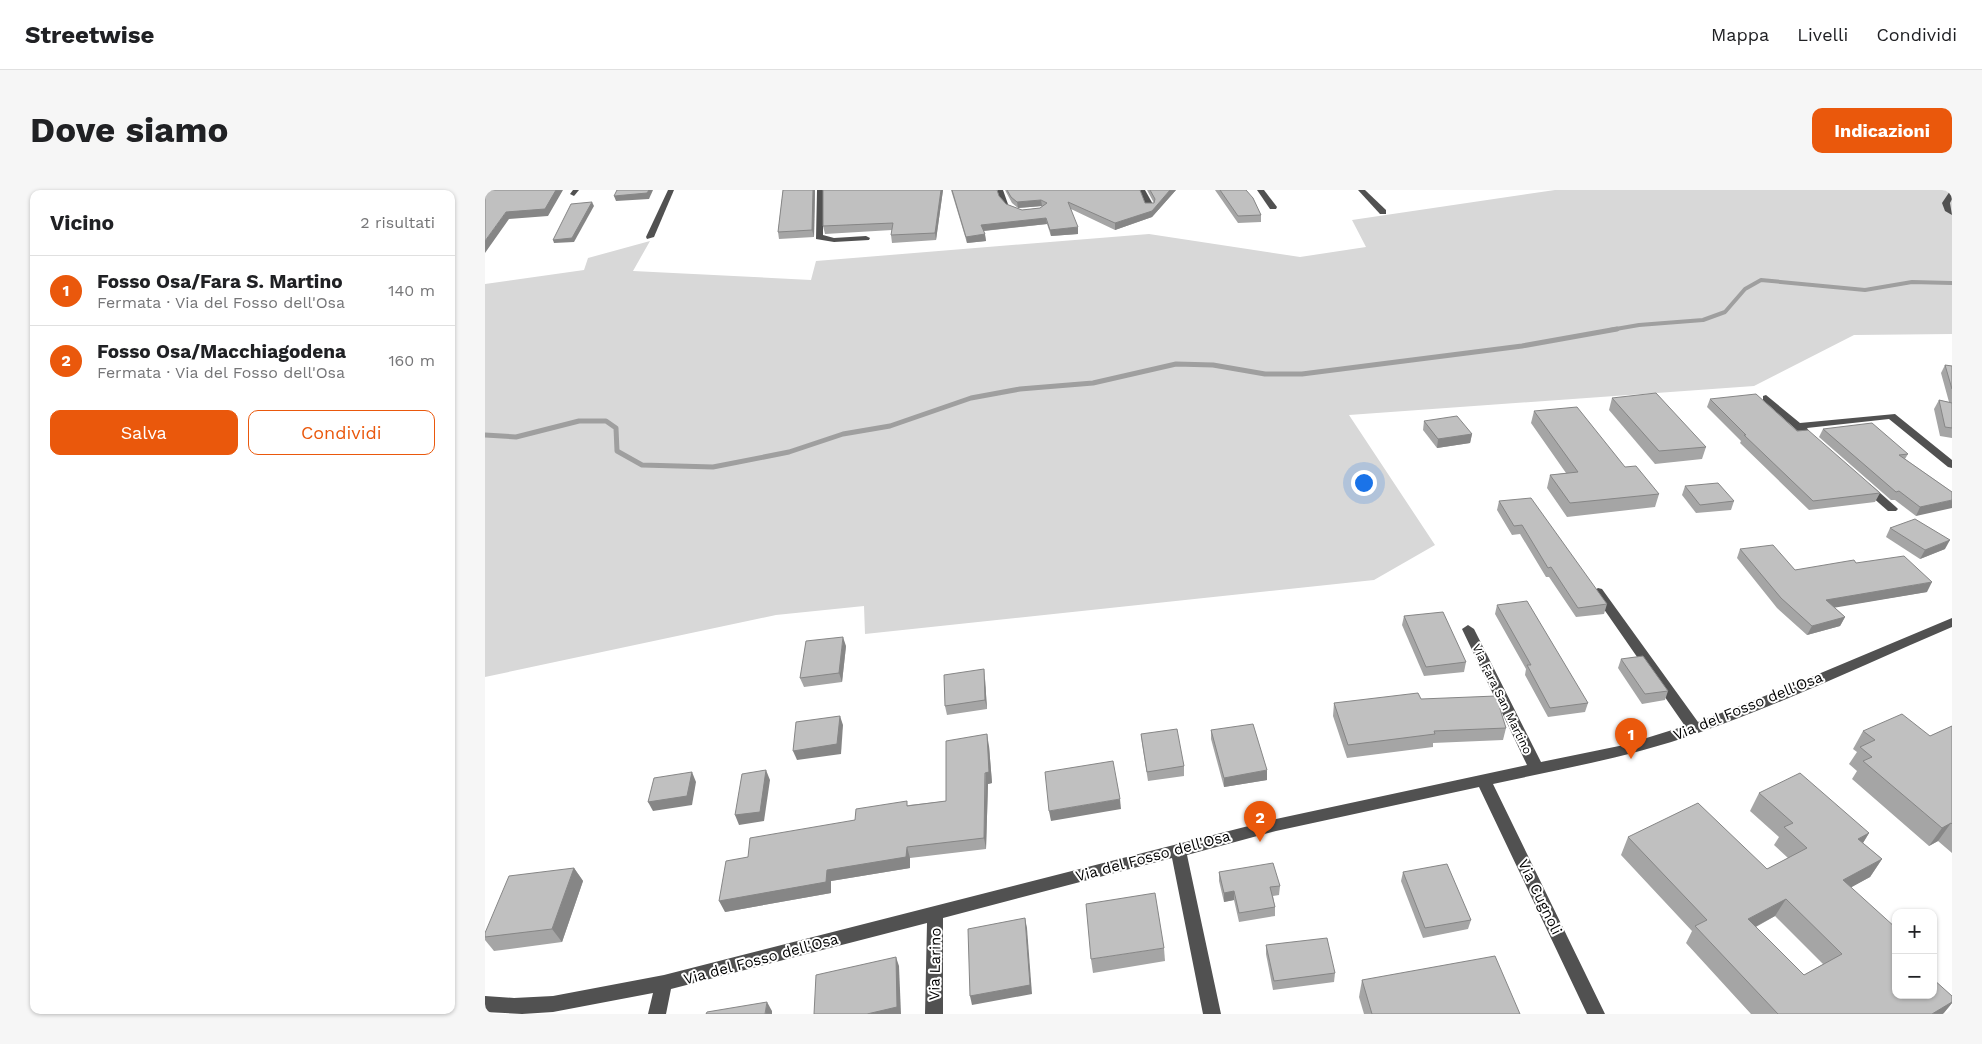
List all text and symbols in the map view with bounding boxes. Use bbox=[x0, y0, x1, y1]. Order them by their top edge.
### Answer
text: Streetwise bbox=[25, 21, 154, 49]
text: Mappa bbox=[1711, 24, 1769, 45]
text: Livelli bbox=[1797, 24, 1848, 45]
text: Condividi bbox=[1876, 24, 1957, 45]
button: Indicazioni bbox=[1812, 108, 1952, 153]
text: Dove siamo bbox=[30, 109, 228, 151]
text: Vicino bbox=[50, 210, 114, 235]
text: 2 risultati bbox=[360, 213, 435, 232]
text: Fosso Osa/Fara S. Martino bbox=[97, 270, 343, 293]
text: 1 bbox=[63, 281, 69, 300]
text: 140 m bbox=[388, 281, 435, 300]
text: Fermata · Via del Fosso dell'Osa bbox=[97, 293, 345, 312]
text: Fosso Osa/Macchiagodena bbox=[97, 340, 346, 363]
text: 2 bbox=[61, 351, 71, 370]
text: 160 m bbox=[388, 351, 435, 370]
text: Fermata · Via del Fosso dell'Osa bbox=[97, 363, 345, 382]
button: Salva bbox=[50, 410, 238, 455]
button: Condividi bbox=[248, 410, 435, 455]
your location bbox=[1351, 470, 1377, 496]
street label: Via Fara San Martino bbox=[1469, 642, 1535, 756]
street label: Via del Fosso dell'Osa bbox=[1671, 668, 1826, 744]
pin: 1 bbox=[1615, 718, 1647, 759]
pin: 2 bbox=[1244, 801, 1276, 842]
street label: Via del Fosso dell'Osa bbox=[1074, 827, 1233, 885]
street label: Via Cugnoli bbox=[1514, 856, 1566, 938]
map controls bbox=[1892, 909, 1937, 999]
button: + bbox=[1892, 909, 1937, 954]
street label: Via Larino bbox=[925, 927, 945, 1001]
street label: Via del Fosso dell'Osa bbox=[682, 930, 841, 988]
button: − bbox=[1892, 954, 1937, 999]

